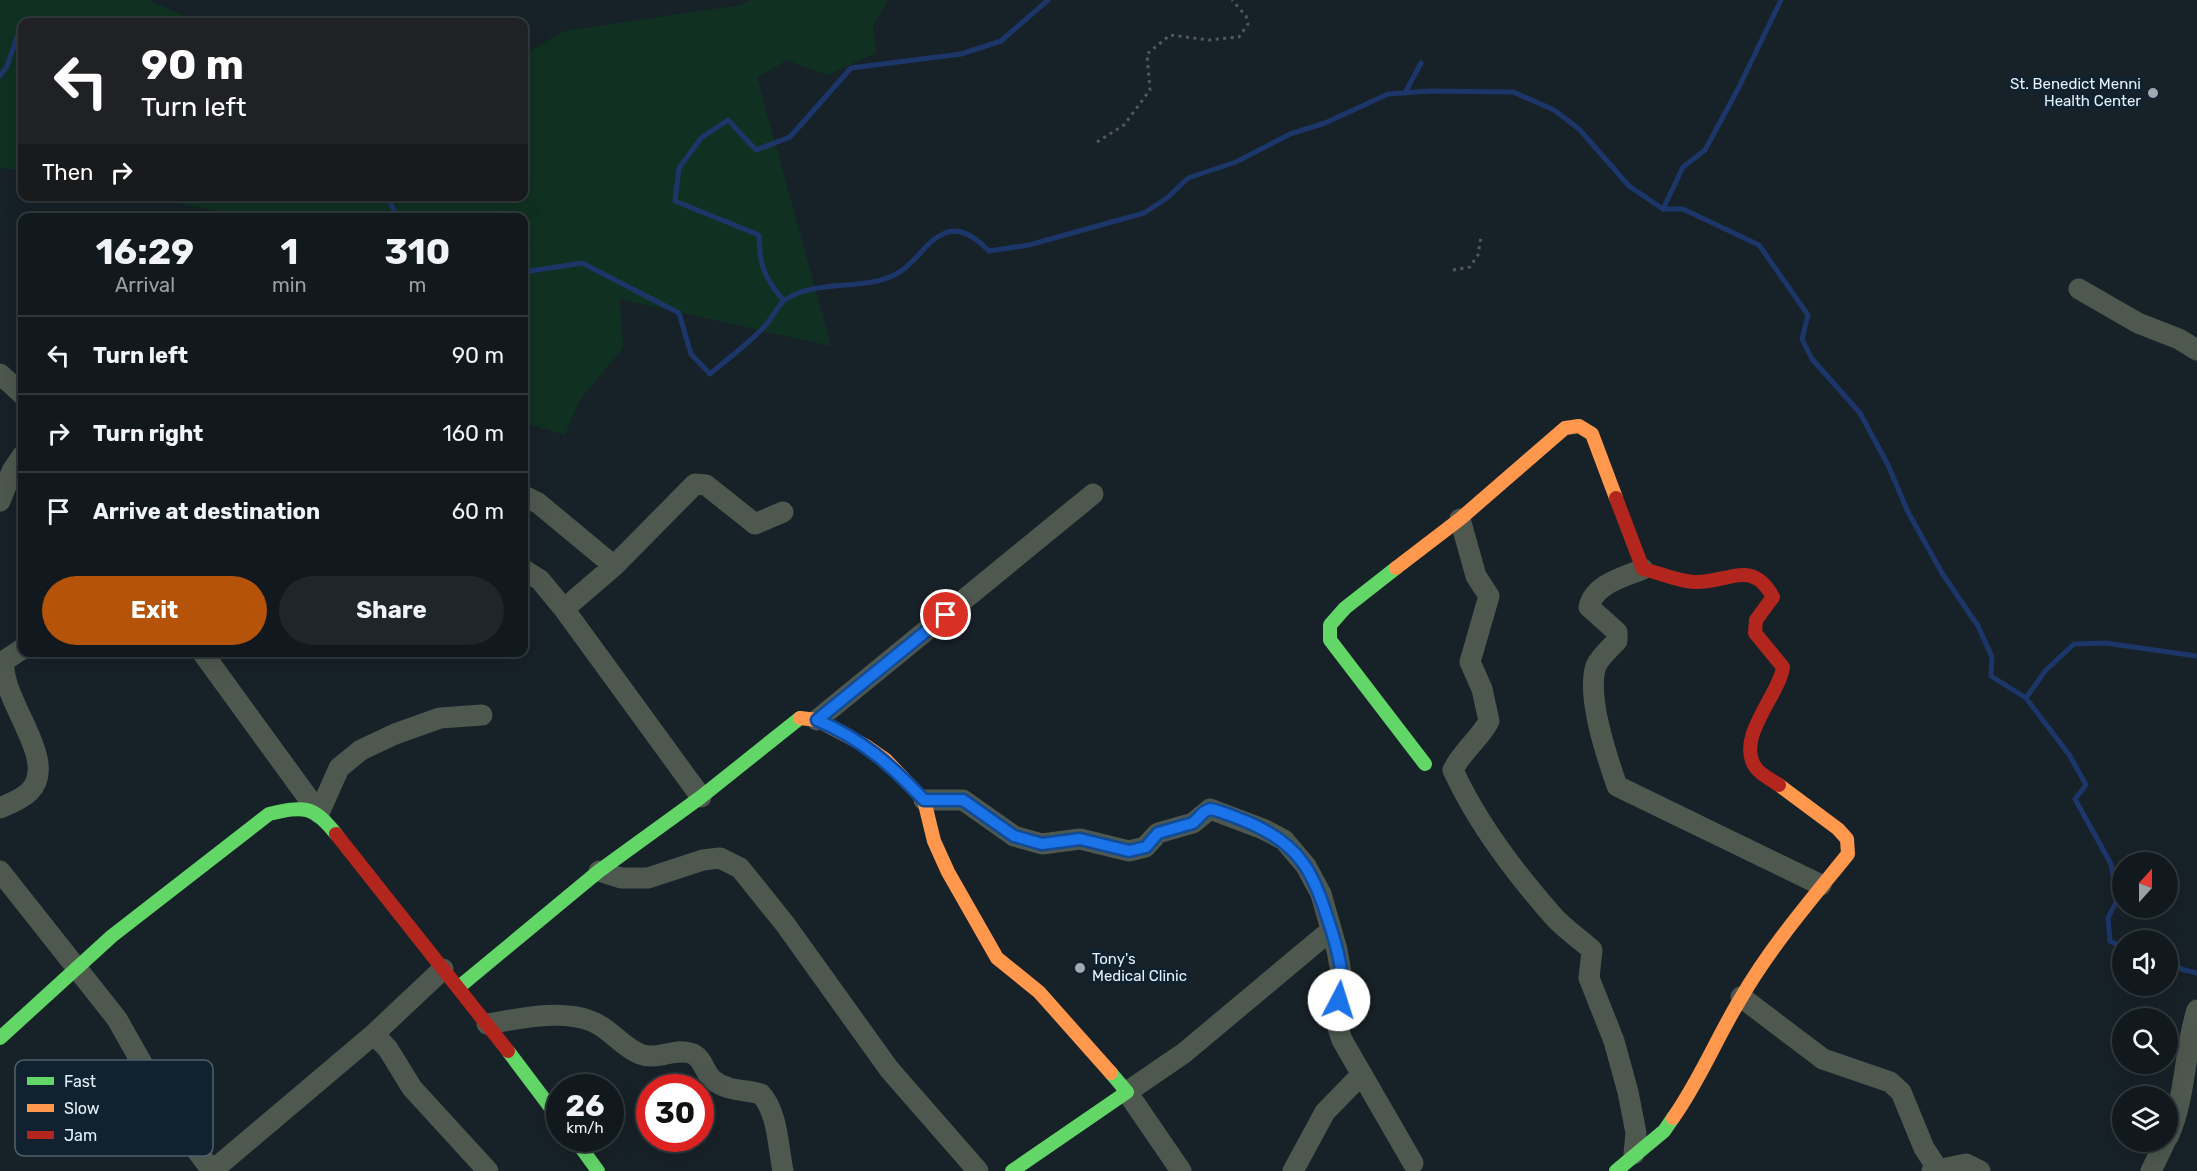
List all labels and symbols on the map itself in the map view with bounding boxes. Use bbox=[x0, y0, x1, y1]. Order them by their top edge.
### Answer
place label: St. Benedict Menni Health Center bbox=[2010, 75, 2141, 110]
marker: St. Benedict Menni Health Center bbox=[2146, 86, 2160, 100]
pin bbox=[920, 589, 971, 640]
north arrow bbox=[2112, 852, 2178, 918]
place label: Tony's Medical Clinic bbox=[1092, 950, 1187, 985]
marker: Tony's Medical Clinic bbox=[1073, 961, 1087, 975]
position arrow bbox=[1307, 968, 1371, 1032]
legend bbox=[15, 1060, 213, 1156]
text: Fast bbox=[64, 1072, 96, 1091]
speed limit sign: 30 bbox=[636, 1074, 714, 1152]
text: Slow bbox=[64, 1099, 100, 1118]
text: Jam bbox=[64, 1126, 97, 1145]

